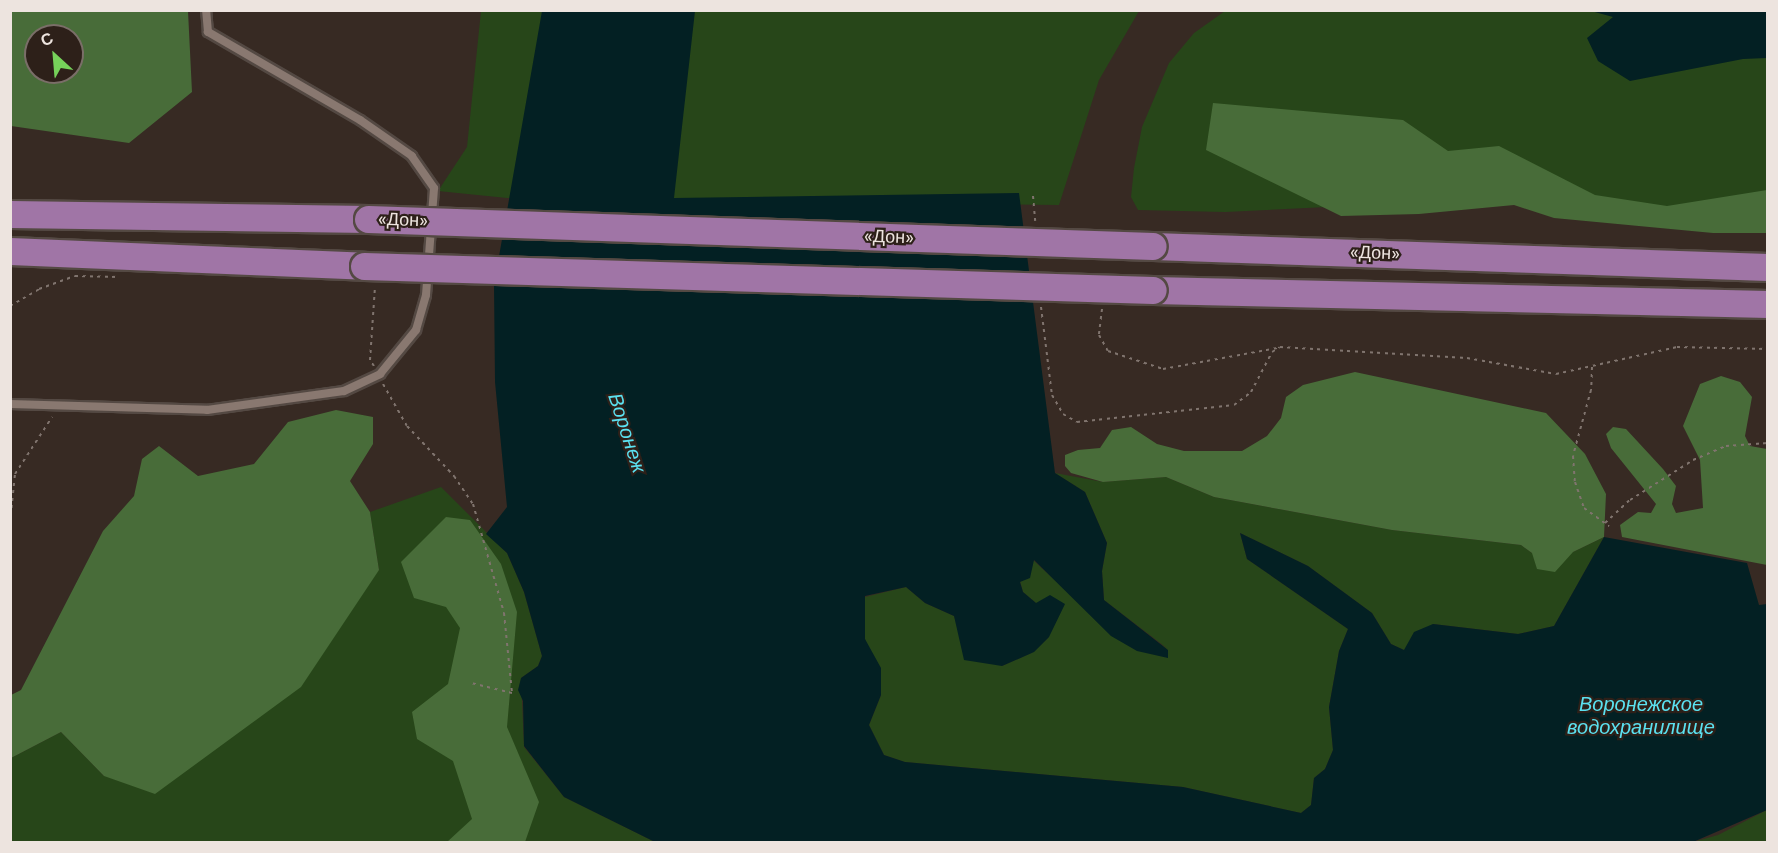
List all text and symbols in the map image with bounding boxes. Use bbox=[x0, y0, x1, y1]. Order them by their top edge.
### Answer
north arrow bbox=[24, 24, 84, 84]
text: С bbox=[37, 28, 56, 50]
street label: «Дон» bbox=[378, 208, 428, 232]
street label: «Дон» bbox=[864, 225, 914, 249]
street label: «Дон» bbox=[1350, 241, 1400, 265]
water label: Воронеж bbox=[603, 390, 651, 476]
water label: Воронежское водохранилище bbox=[1567, 693, 1715, 740]

